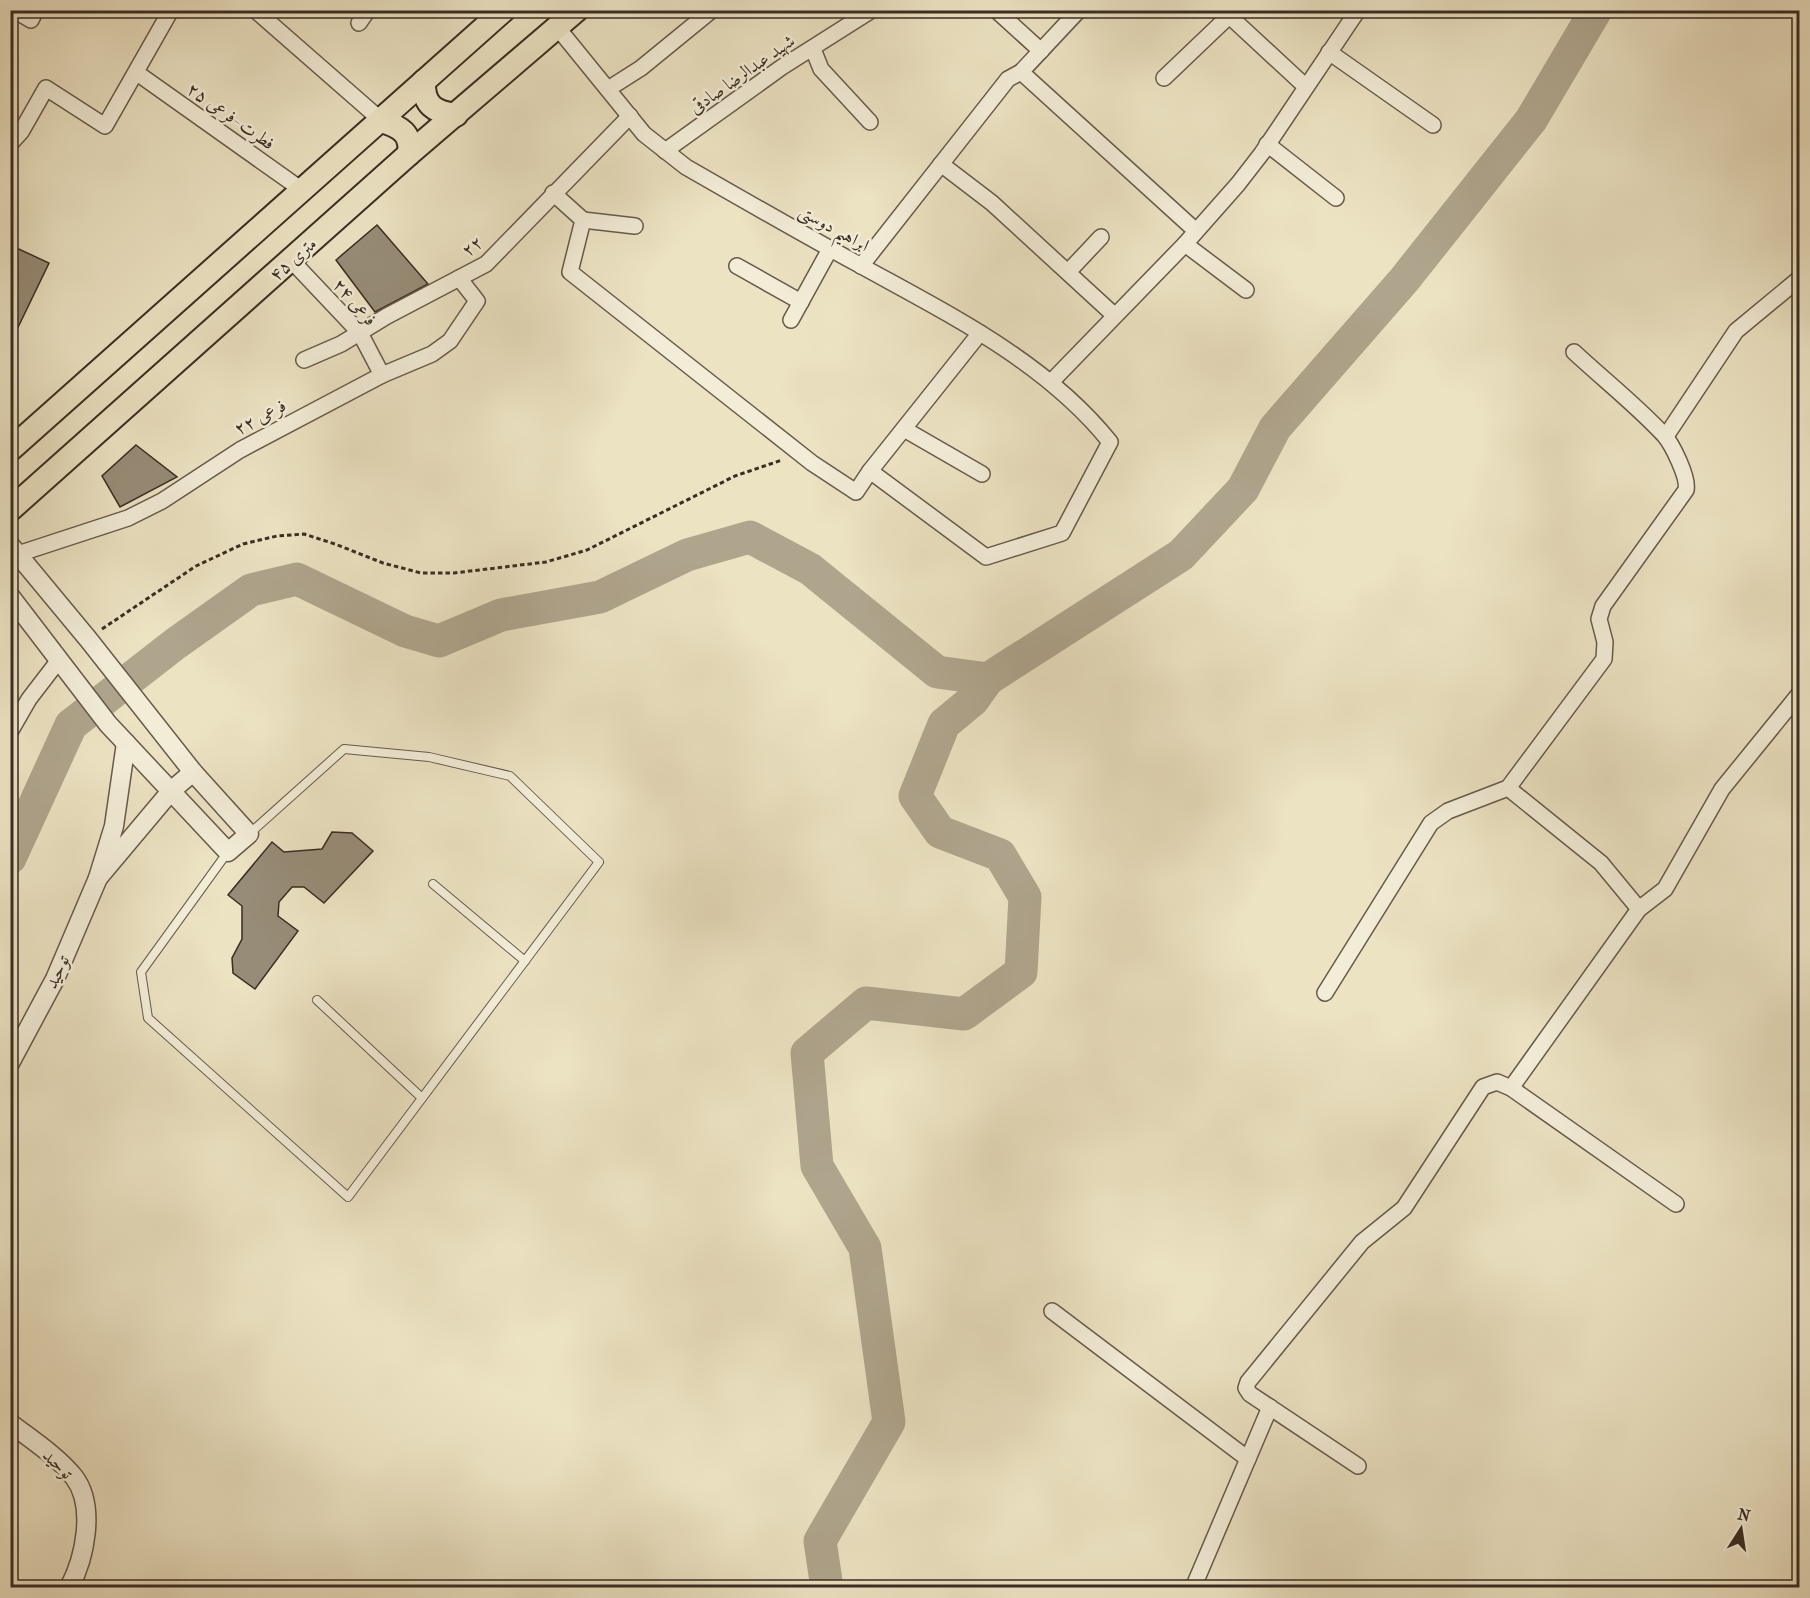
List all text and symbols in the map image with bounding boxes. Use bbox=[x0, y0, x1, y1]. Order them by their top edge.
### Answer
street label: شهید عبدالرضا صادقی bbox=[686, 30, 800, 119]
street label: فطرت -فرعی ۲۵ bbox=[182, 78, 279, 155]
street label: ابراهیم دوستی bbox=[792, 201, 873, 262]
street label: ۲۲ bbox=[458, 232, 487, 261]
street label: ۴۵ متری bbox=[265, 233, 321, 286]
street label: فرعی ۲۴ bbox=[328, 274, 381, 331]
street label: فرعی ۲۲ bbox=[231, 395, 290, 441]
street label: توحید bbox=[41, 952, 74, 992]
street label: توحید bbox=[38, 1445, 78, 1484]
north arrow bbox=[1711, 1499, 1771, 1559]
text: N bbox=[1736, 1504, 1753, 1526]

